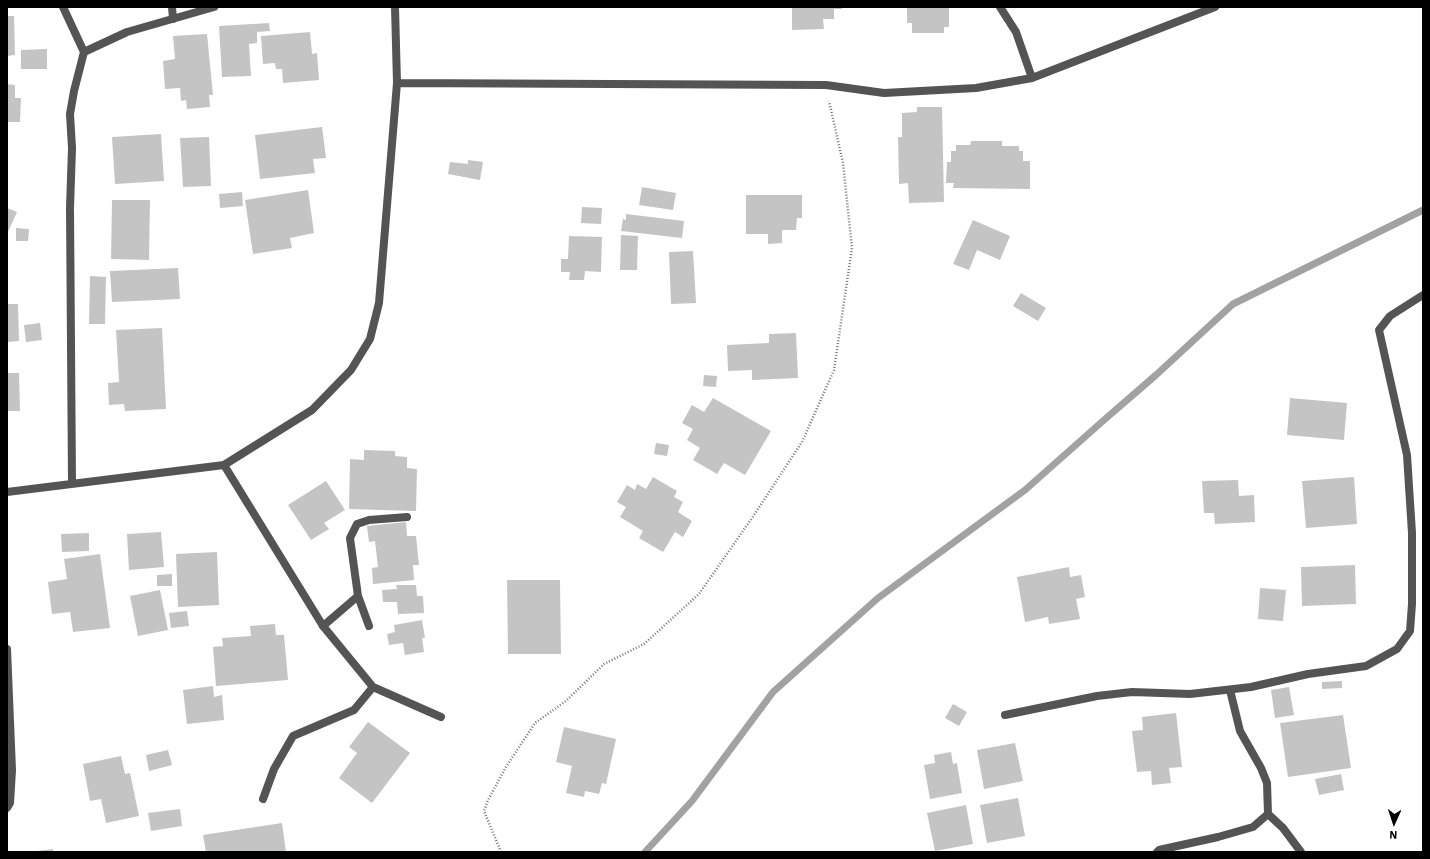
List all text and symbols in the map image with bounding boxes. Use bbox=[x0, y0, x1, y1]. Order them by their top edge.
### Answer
north arrow bbox=[1374, 803, 1414, 843]
text: N bbox=[1389, 828, 1398, 842]

